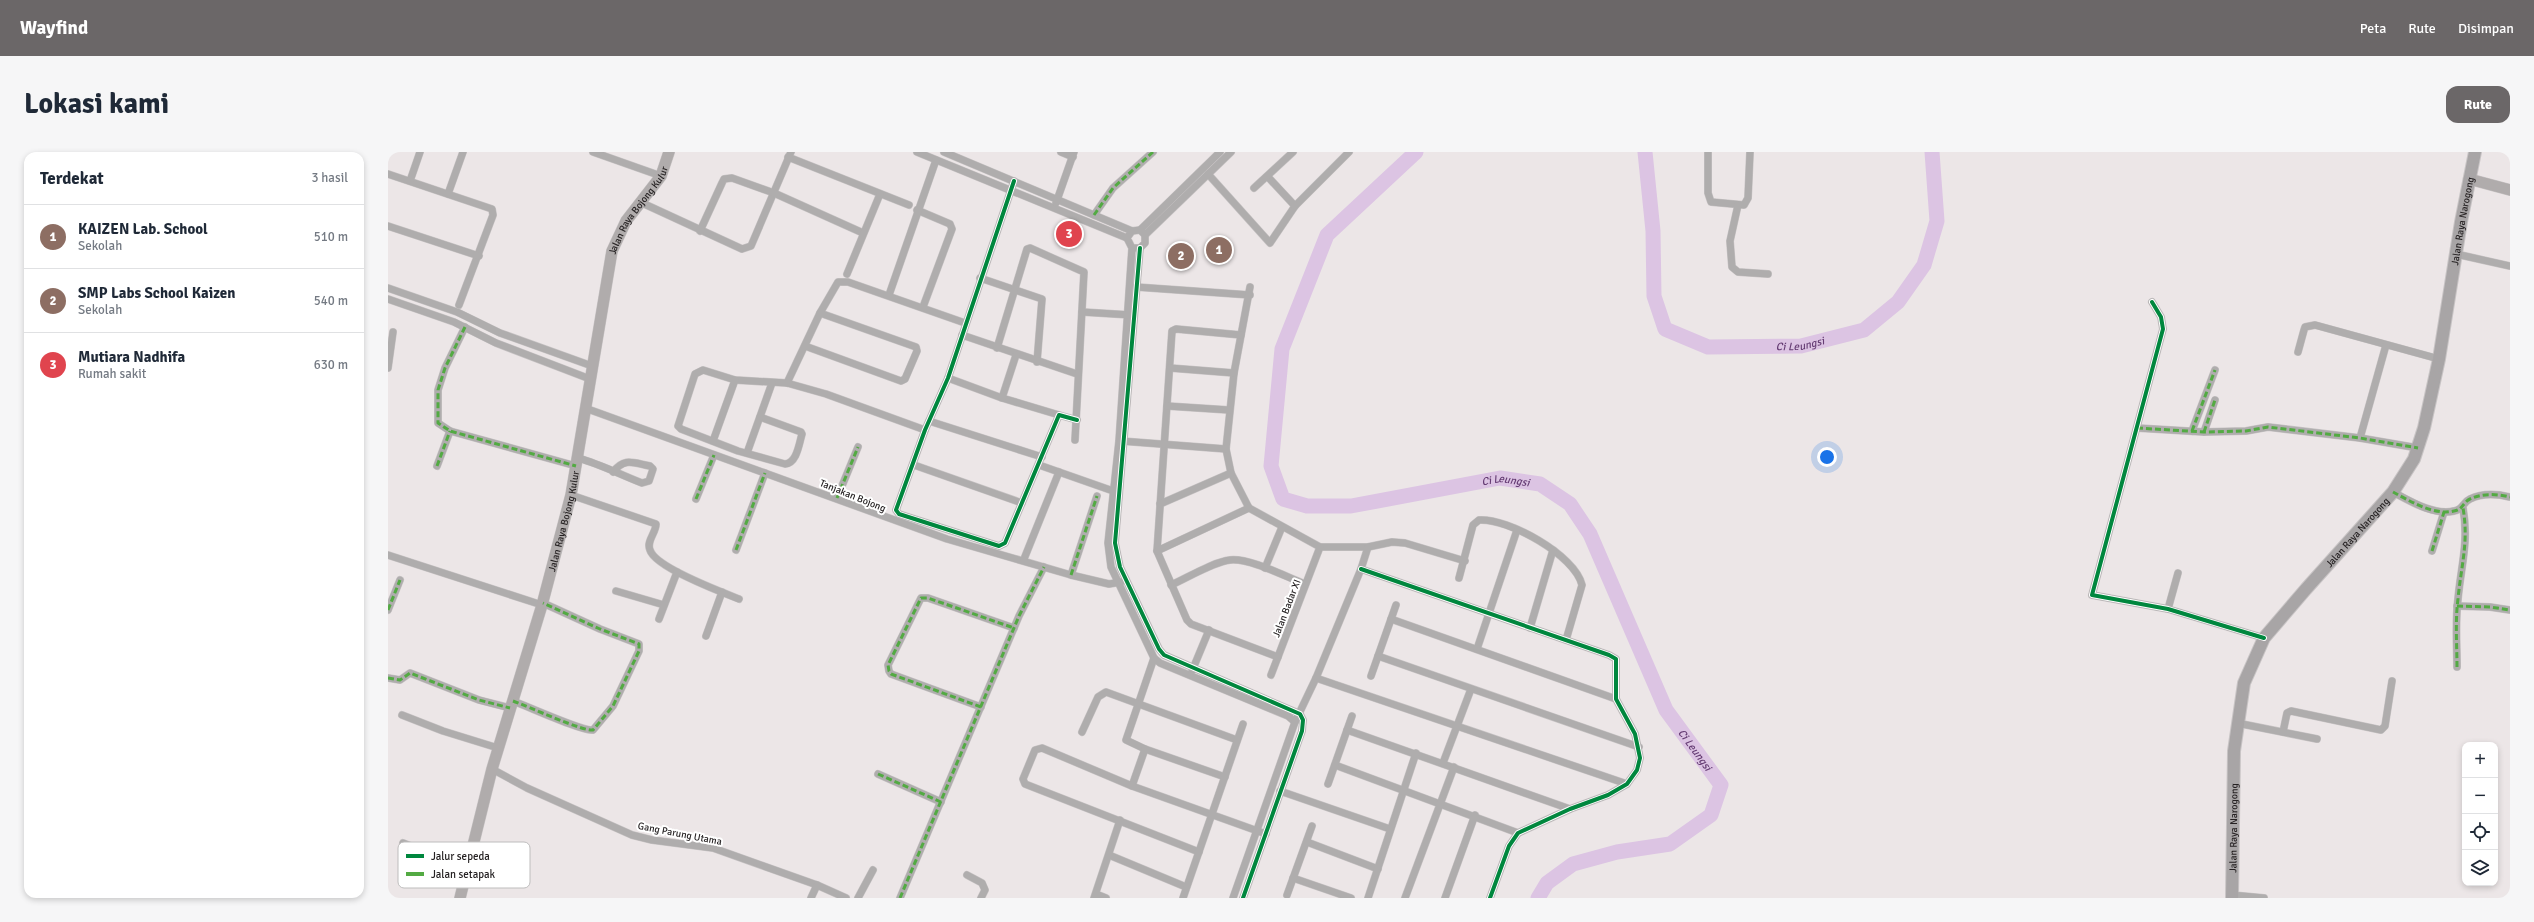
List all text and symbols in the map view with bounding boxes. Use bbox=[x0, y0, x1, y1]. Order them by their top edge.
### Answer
text: Wayfind bbox=[20, 16, 88, 40]
text: Peta bbox=[2360, 20, 2386, 37]
text: Rute bbox=[2408, 20, 2436, 37]
text: Disimpan bbox=[2458, 20, 2514, 37]
button: Rute bbox=[2446, 86, 2510, 123]
text: Lokasi kami bbox=[24, 87, 169, 121]
street label: Jalan Raya Bojong Kulur bbox=[607, 165, 671, 255]
text: Terdekat bbox=[40, 168, 104, 189]
text: 3 hasil bbox=[311, 170, 348, 186]
street label: Jalan Raya Narogong bbox=[2449, 176, 2477, 266]
pin: 3 bbox=[1056, 219, 1082, 249]
text: KAIZEN Lab. School bbox=[78, 220, 208, 238]
text: 1 bbox=[49, 229, 57, 245]
text: 510 m bbox=[314, 229, 348, 245]
pin: 1 bbox=[1206, 235, 1232, 265]
text: Sekolah bbox=[78, 238, 122, 254]
pin: 2 bbox=[1168, 241, 1194, 271]
text: SMP Labs School Kaizen bbox=[78, 284, 235, 302]
text: 2 bbox=[49, 293, 57, 309]
text: 540 m bbox=[314, 293, 348, 309]
text: Sekolah bbox=[78, 302, 122, 318]
water label: Ci Leungsi bbox=[1776, 334, 1827, 353]
text: Mutiara Nadhifa bbox=[78, 348, 185, 366]
text: 3 bbox=[49, 357, 57, 373]
text: 630 m bbox=[314, 357, 348, 373]
text: Rumah sakit bbox=[78, 366, 146, 382]
your location bbox=[1817, 447, 1837, 467]
street label: Jalan Raya Bojong Kulur bbox=[546, 470, 582, 573]
water label: Ci Leungsi bbox=[1480, 472, 1531, 490]
street label: Tanjakan Bojong bbox=[818, 477, 887, 515]
street label: Jalan Raya Narogong bbox=[2323, 495, 2392, 570]
street label: Jalan Badar XI bbox=[1270, 578, 1303, 639]
water label: Ci Leungsi bbox=[1675, 727, 1715, 774]
map controls bbox=[2462, 742, 2498, 886]
button: + bbox=[2462, 742, 2498, 778]
button: − bbox=[2462, 778, 2498, 814]
street label: Jalan Raya Narogong bbox=[2227, 783, 2241, 873]
button: locate bbox=[2462, 814, 2498, 850]
street label: Gang Parung Utama bbox=[637, 820, 723, 848]
legend bbox=[398, 842, 530, 888]
text: Jalur sepeda bbox=[431, 850, 490, 863]
button: layers bbox=[2462, 850, 2498, 886]
text: Jalan setapak bbox=[431, 868, 496, 881]

